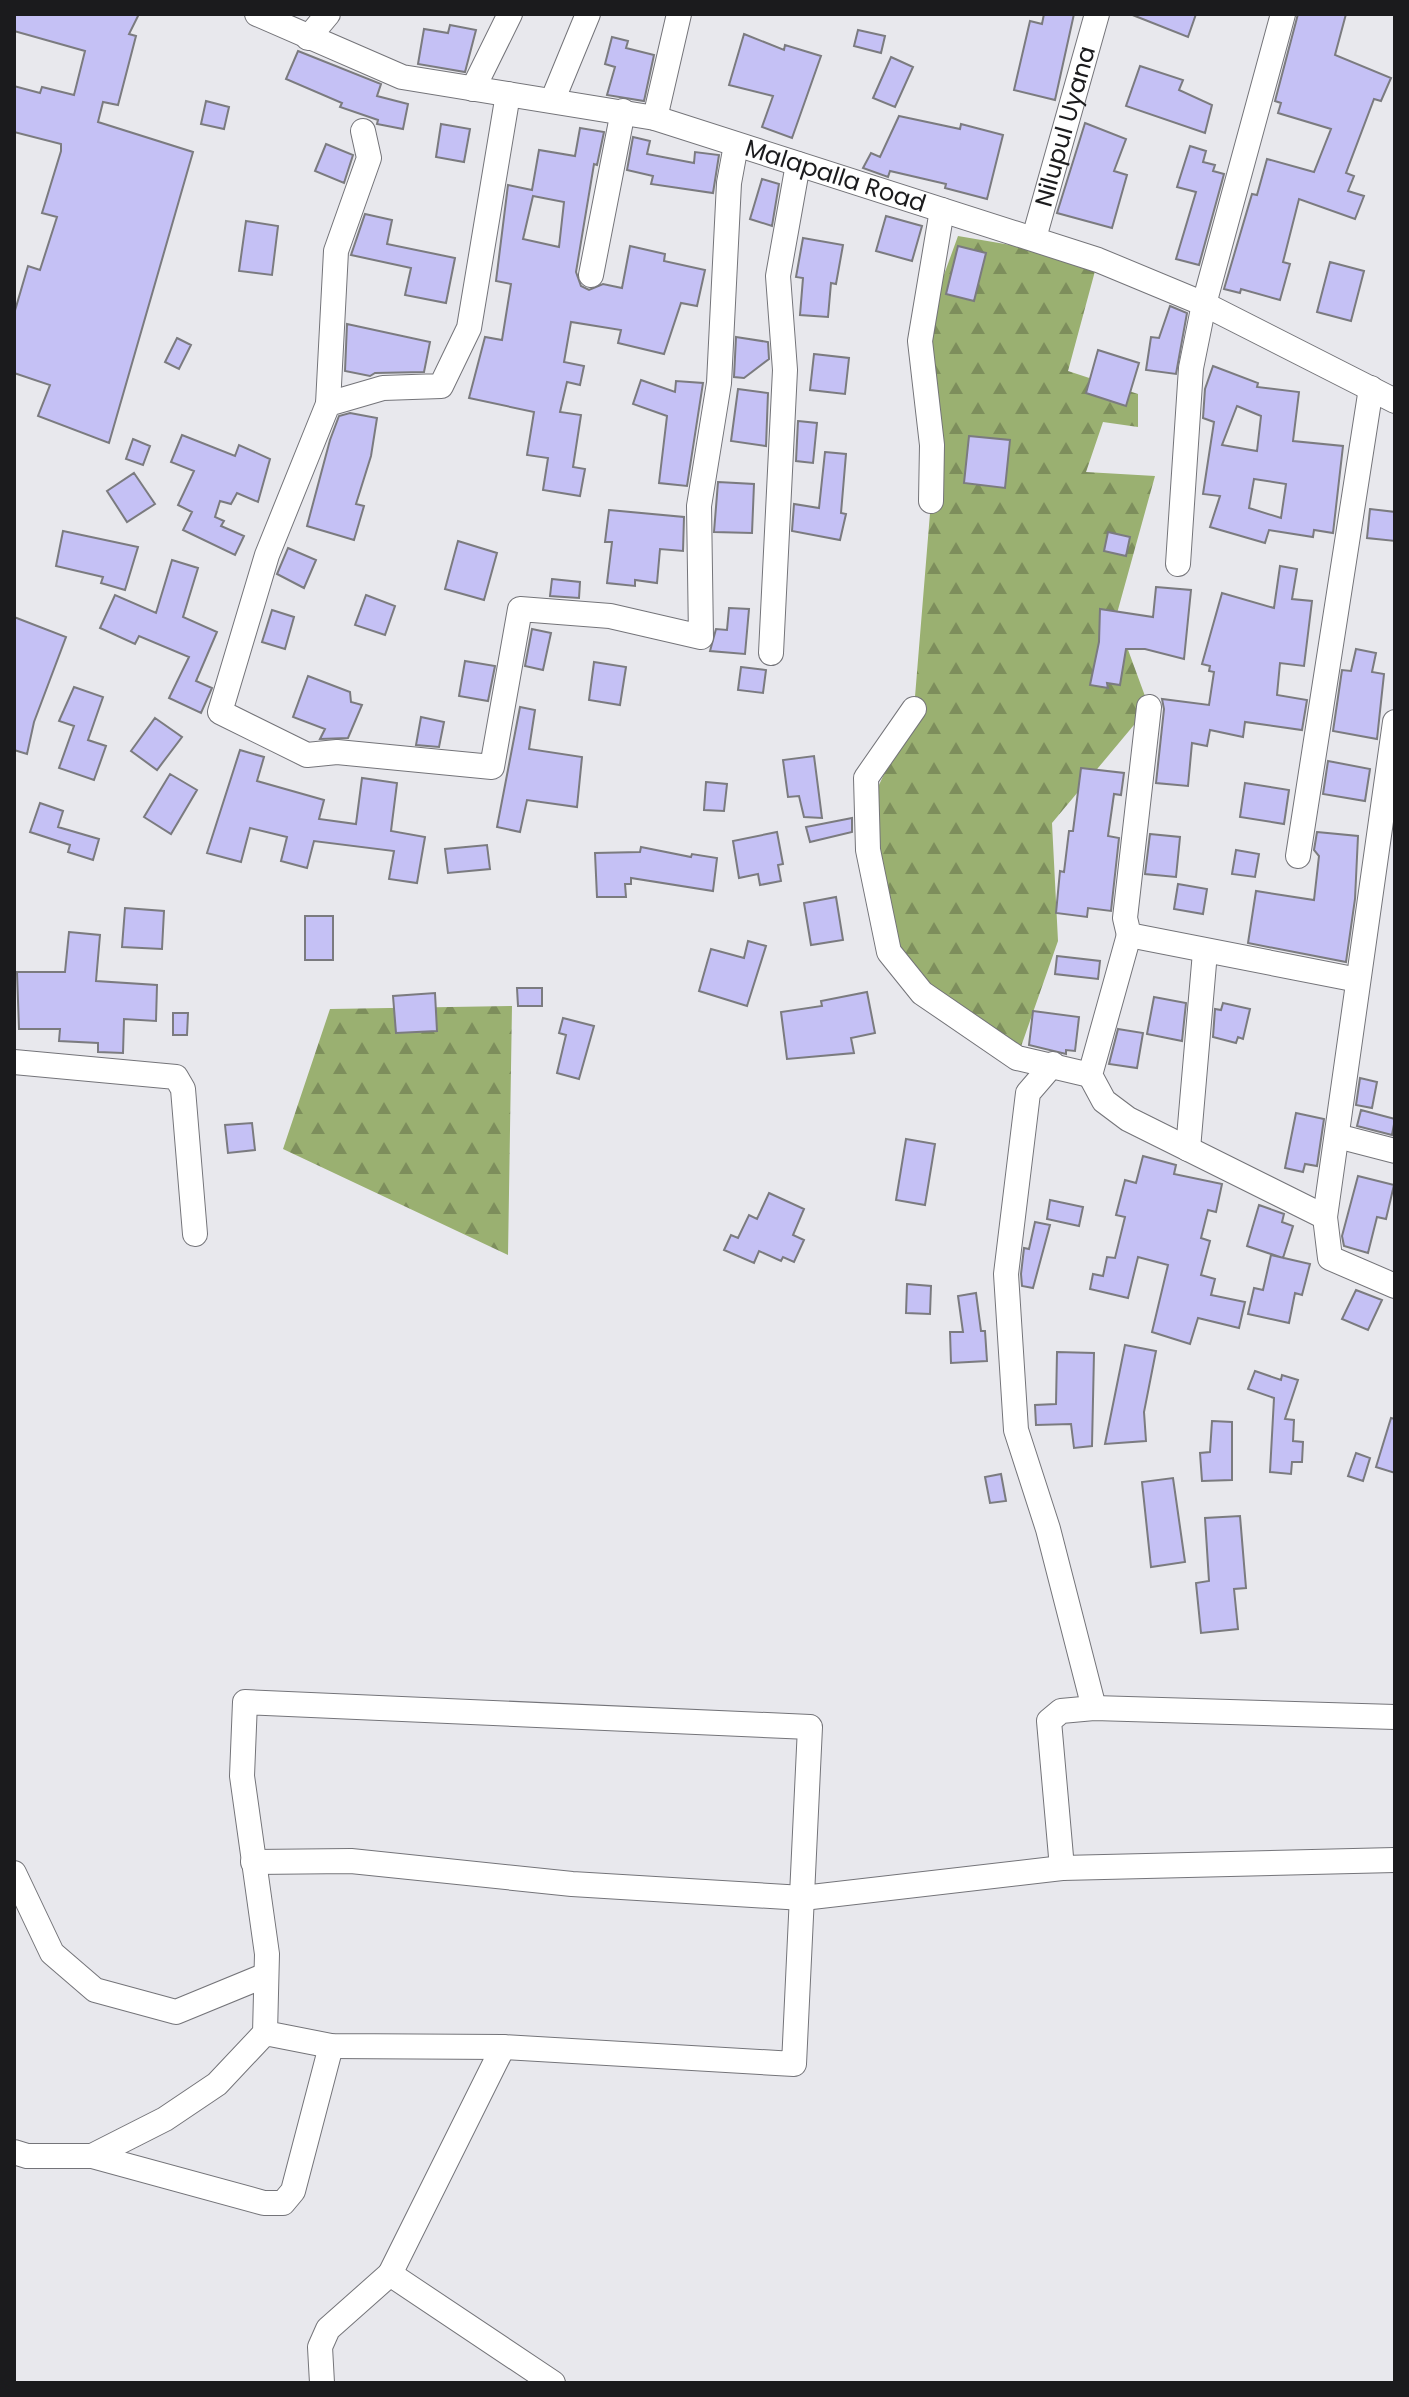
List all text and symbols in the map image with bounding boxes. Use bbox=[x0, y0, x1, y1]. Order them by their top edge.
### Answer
street label: Nilupul Uyana bbox=[1027, 42, 1103, 210]
street label: Malapalla Road bbox=[741, 131, 930, 220]

